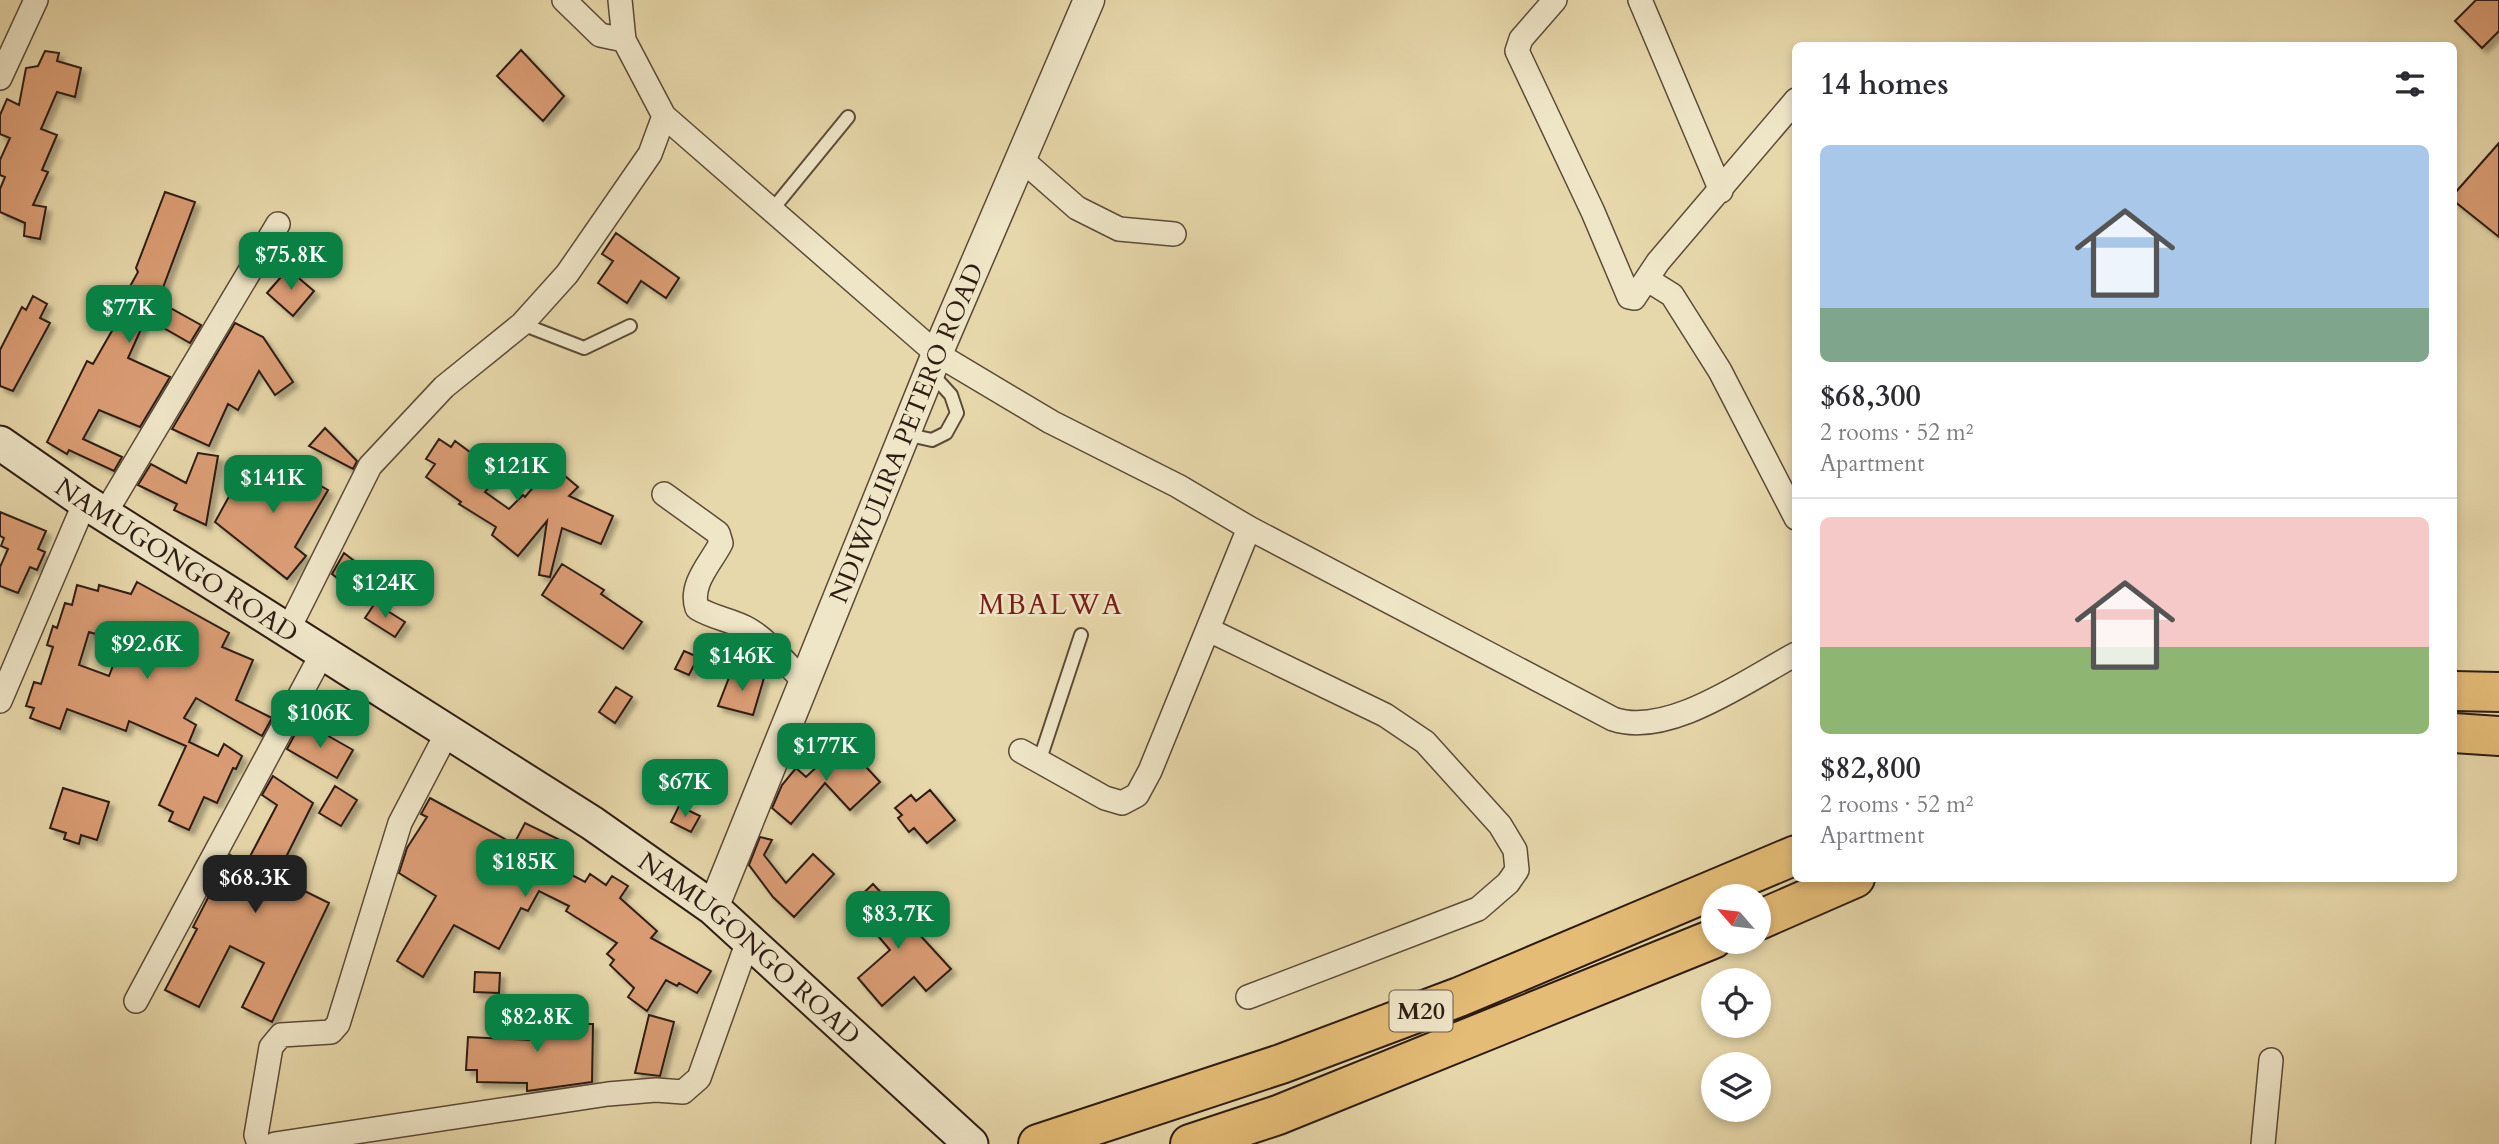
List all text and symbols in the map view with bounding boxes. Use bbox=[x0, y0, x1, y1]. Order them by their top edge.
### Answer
text: 14 homes bbox=[1820, 64, 1949, 105]
icon: filters bbox=[2391, 65, 2429, 103]
icon: home bbox=[2062, 190, 2188, 316]
pin: $75.8K bbox=[234, 232, 348, 292]
text: $75.8K bbox=[255, 239, 327, 270]
street label: NDIWULIRA PETERO ROAD bbox=[821, 257, 992, 608]
pin: $77K bbox=[88, 286, 170, 345]
text: $77K bbox=[102, 292, 156, 323]
text: $68,300 bbox=[1820, 376, 1921, 417]
text: 2 rooms · 52 m² bbox=[1820, 417, 1973, 448]
pin: $121K bbox=[468, 444, 566, 503]
text: Apartment bbox=[1820, 448, 1924, 479]
text: $121K bbox=[484, 450, 550, 481]
pin: $141K bbox=[224, 456, 322, 515]
text: $141K bbox=[240, 462, 306, 493]
street label: NAMUGONGO ROAD bbox=[48, 469, 305, 650]
pin: $124K bbox=[336, 560, 434, 620]
icon: home bbox=[2062, 562, 2188, 688]
text: $124K bbox=[352, 567, 418, 598]
district label: MBALWA bbox=[978, 586, 1124, 624]
pin: $92.6K bbox=[90, 622, 204, 681]
text: $92.6K bbox=[111, 628, 183, 659]
pin: $146K bbox=[693, 634, 791, 693]
text: $146K bbox=[709, 640, 775, 671]
pin: $106K bbox=[271, 690, 369, 750]
text: $106K bbox=[287, 697, 353, 728]
pin: $177K bbox=[777, 724, 875, 783]
text: $177K bbox=[793, 730, 859, 761]
text: $82,800 bbox=[1820, 748, 1921, 789]
pin: $67K bbox=[644, 760, 726, 819]
text: $67K bbox=[658, 766, 712, 797]
text: 2 rooms · 52 m² bbox=[1820, 789, 1973, 820]
text: Apartment bbox=[1820, 820, 1924, 851]
pin: $185K bbox=[476, 839, 574, 899]
street label: NAMUGONGO ROAD bbox=[631, 843, 868, 1052]
text: $185K bbox=[492, 846, 558, 877]
pin: $68.3K bbox=[198, 856, 312, 915]
text: $68.3K bbox=[219, 862, 291, 893]
north arrow bbox=[1701, 884, 1771, 954]
map controls bbox=[1701, 884, 1771, 1122]
pin: $83.7K bbox=[841, 892, 955, 951]
text: $83.7K bbox=[862, 898, 934, 929]
button: locate bbox=[1701, 968, 1771, 1038]
road number: M20 bbox=[1390, 990, 1452, 1031]
pin: $82.8K bbox=[480, 995, 594, 1054]
text: $82.8K bbox=[501, 1001, 573, 1032]
button: layers bbox=[1701, 1052, 1771, 1122]

